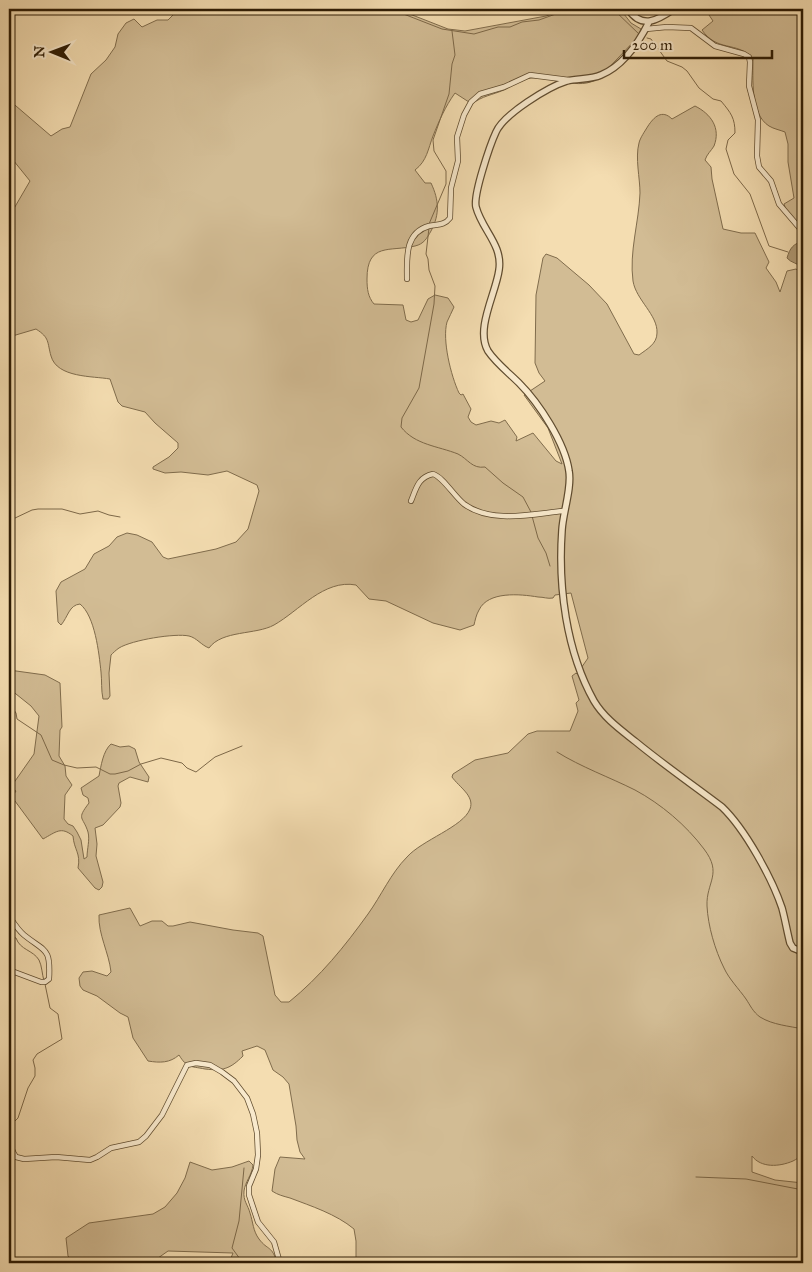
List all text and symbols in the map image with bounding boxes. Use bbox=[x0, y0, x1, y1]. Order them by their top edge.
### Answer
north arrow bbox=[28, 28, 78, 78]
scale bar bbox=[624, 28, 772, 60]
text: 200 m bbox=[632, 36, 673, 54]
text: N bbox=[31, 46, 48, 58]

